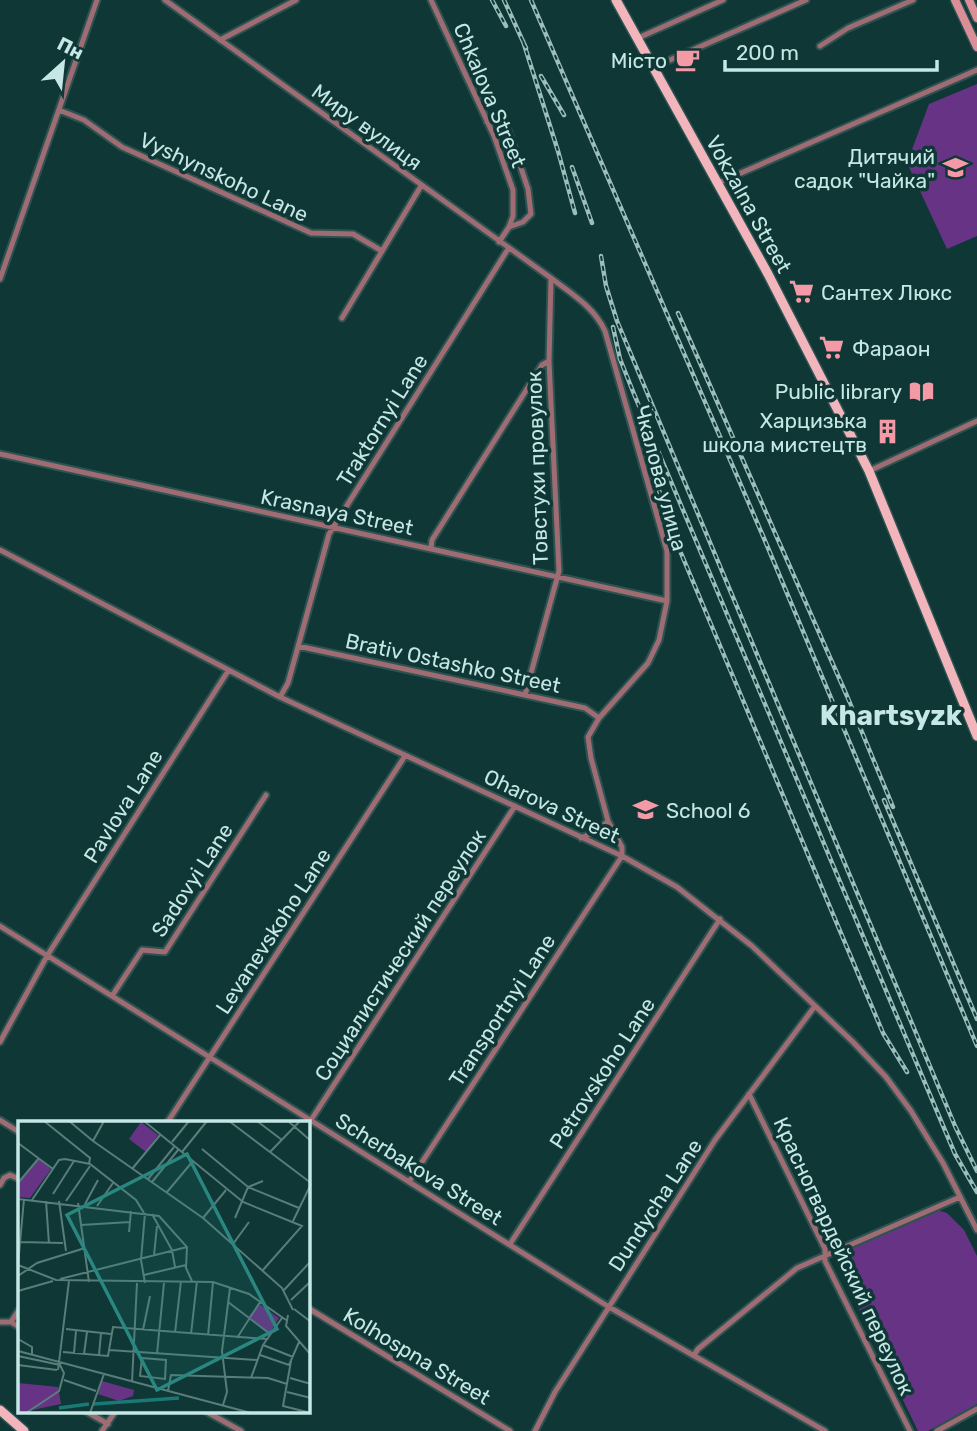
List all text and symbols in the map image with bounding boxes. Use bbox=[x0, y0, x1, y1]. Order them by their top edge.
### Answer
street label: Chkalova Street bbox=[448, 19, 532, 171]
north arrow bbox=[28, 28, 98, 98]
scale bar bbox=[725, 28, 937, 72]
text: Пн bbox=[54, 32, 87, 65]
text: 200 m bbox=[736, 40, 799, 65]
cafe icon: Місто bbox=[673, 46, 701, 74]
place label: Місто bbox=[611, 48, 667, 73]
street label: Миру вулиця bbox=[307, 79, 427, 175]
street label: Vyshynskoho Lane bbox=[136, 127, 312, 227]
street label: Vokzalna Street bbox=[701, 131, 797, 277]
place label: Дитячий садок "Чайка" bbox=[794, 144, 935, 193]
school or university icon: Дитячий садок "Чайка" bbox=[941, 154, 969, 182]
supermarket icon: Сантех Люкс bbox=[787, 278, 815, 306]
place label: Сантех Люкс bbox=[821, 280, 952, 305]
supermarket icon: Фараон bbox=[818, 334, 846, 362]
place label: Фараон bbox=[852, 336, 931, 361]
street label: Traktornyi Lane bbox=[331, 349, 433, 491]
street label: Товстухи провулок bbox=[521, 371, 553, 565]
library icon: Public library bbox=[908, 377, 936, 405]
place label: Public library bbox=[775, 379, 902, 404]
street label: Чкалова улица bbox=[630, 402, 692, 554]
place label: Харцизька школа мистецтв bbox=[702, 408, 867, 457]
building icon: Харцизька школа мистецтв bbox=[873, 418, 901, 446]
street label: Krasnaya Street bbox=[258, 484, 416, 540]
street label: Brativ Ostashko Street bbox=[343, 628, 563, 698]
district label: Khartsyzk bbox=[820, 699, 963, 732]
street label: Pavlova Lane bbox=[78, 745, 168, 867]
street label: Oharova Street bbox=[480, 764, 624, 848]
school or university icon: School 6 bbox=[632, 796, 660, 824]
place label: School 6 bbox=[666, 798, 750, 823]
street label: Sadovyi Lane bbox=[146, 819, 238, 941]
street label: Социалистический переулок bbox=[309, 825, 491, 1085]
street label: Levanevskoho Lane bbox=[210, 844, 336, 1018]
street label: Transportnyi Lane bbox=[444, 929, 560, 1091]
street label: Petrovskoho Lane bbox=[544, 993, 660, 1153]
street label: Scherbakova Street bbox=[331, 1108, 507, 1230]
street label: Красногвардейский переулок bbox=[768, 1113, 920, 1399]
inset map bbox=[18, 1121, 310, 1414]
street label: Dundycha Lane bbox=[603, 1134, 707, 1276]
street label: Kolhospna Street bbox=[339, 1302, 495, 1410]

